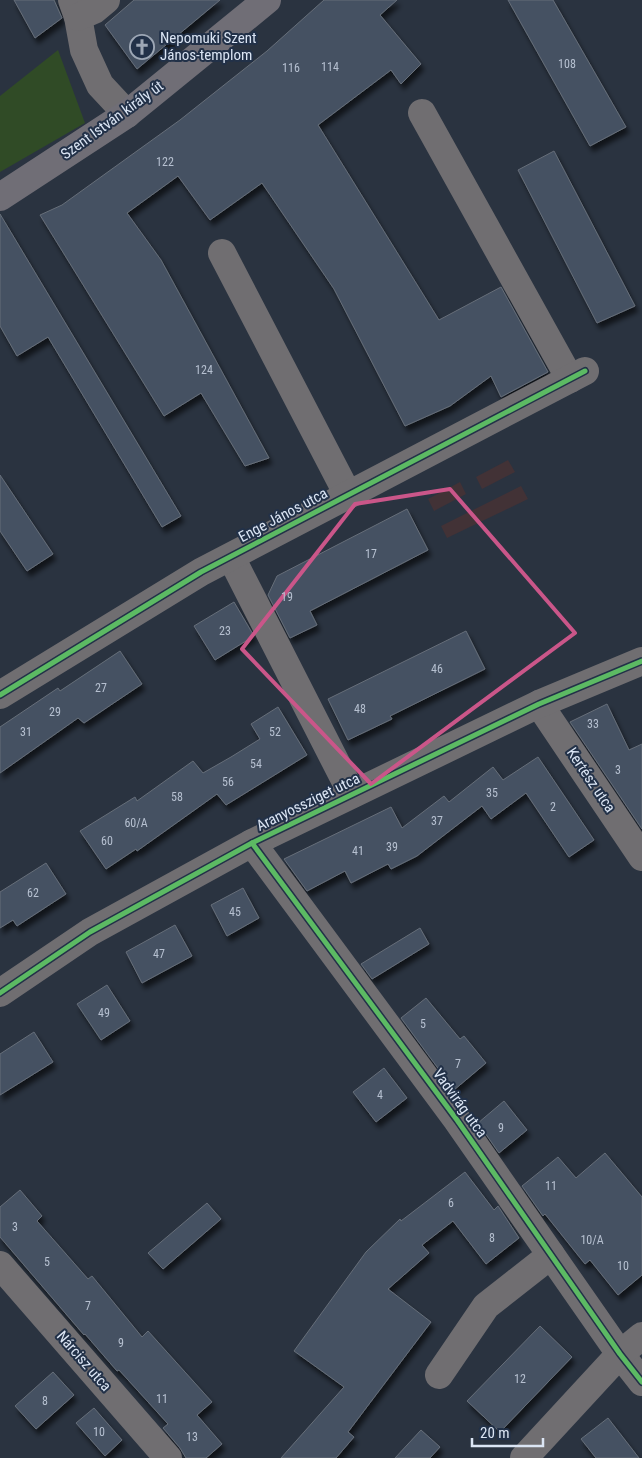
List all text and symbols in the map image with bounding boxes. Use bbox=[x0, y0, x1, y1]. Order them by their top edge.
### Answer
place label: Nepomuki Szent János-templom bbox=[160, 29, 256, 64]
church icon: Nepomuki Szent János-templom bbox=[129, 34, 155, 60]
house number: 108 bbox=[558, 57, 576, 71]
house number: 114 bbox=[321, 60, 339, 74]
house number: 116 bbox=[282, 61, 300, 75]
street label: Szent István király út bbox=[57, 77, 167, 163]
house number: 122 bbox=[156, 155, 174, 169]
house number: 124 bbox=[195, 363, 213, 377]
street label: Enge János utca bbox=[236, 484, 330, 546]
house number: 17 bbox=[365, 547, 377, 561]
house number: 19 bbox=[281, 590, 293, 604]
house number: 23 bbox=[219, 624, 231, 638]
house number: 46 bbox=[431, 662, 443, 676]
house number: 27 bbox=[95, 681, 107, 695]
house number: 48 bbox=[354, 702, 366, 716]
house number: 29 bbox=[49, 705, 61, 719]
house number: 33 bbox=[587, 717, 599, 731]
house number: 31 bbox=[20, 725, 32, 739]
house number: 52 bbox=[269, 725, 281, 739]
street label: Kertész utca bbox=[563, 744, 619, 816]
house number: 54 bbox=[250, 757, 262, 771]
house number: 3 bbox=[615, 763, 621, 777]
street label: Aranyossziget utca bbox=[253, 769, 363, 835]
house number: 56 bbox=[222, 775, 234, 789]
house number: 35 bbox=[486, 786, 498, 800]
house number: 58 bbox=[171, 790, 183, 804]
house number: 2 bbox=[550, 800, 556, 814]
house number: 37 bbox=[431, 814, 443, 828]
house number: 60/A bbox=[124, 816, 148, 830]
house number: 60 bbox=[101, 834, 113, 848]
house number: 39 bbox=[386, 840, 398, 854]
house number: 41 bbox=[352, 844, 364, 858]
house number: 62 bbox=[27, 886, 39, 900]
house number: 45 bbox=[229, 905, 241, 919]
house number: 47 bbox=[153, 947, 165, 961]
house number: 49 bbox=[98, 1006, 110, 1020]
house number: 5 bbox=[420, 1017, 426, 1031]
house number: 7 bbox=[455, 1057, 461, 1071]
street label: Vadvirág utca bbox=[429, 1065, 491, 1141]
house number: 4 bbox=[377, 1088, 383, 1102]
house number: 9 bbox=[498, 1121, 504, 1135]
house number: 11 bbox=[545, 1179, 557, 1193]
house number: 6 bbox=[448, 1196, 454, 1210]
house number: 3 bbox=[12, 1220, 18, 1234]
house number: 8 bbox=[489, 1231, 495, 1245]
house number: 10/A bbox=[580, 1233, 604, 1247]
house number: 5 bbox=[44, 1255, 50, 1269]
house number: 10 bbox=[617, 1259, 629, 1273]
house number: 7 bbox=[85, 1299, 91, 1313]
street label: Nárcisz utca bbox=[53, 1327, 115, 1395]
house number: 9 bbox=[118, 1336, 124, 1350]
house number: 12 bbox=[514, 1372, 526, 1386]
house number: 11 bbox=[156, 1392, 168, 1406]
house number: 8 bbox=[42, 1394, 48, 1408]
scale bar bbox=[472, 1416, 543, 1448]
text: 20 m bbox=[480, 1424, 510, 1442]
house number: 10 bbox=[93, 1425, 105, 1439]
house number: 13 bbox=[186, 1430, 198, 1444]

